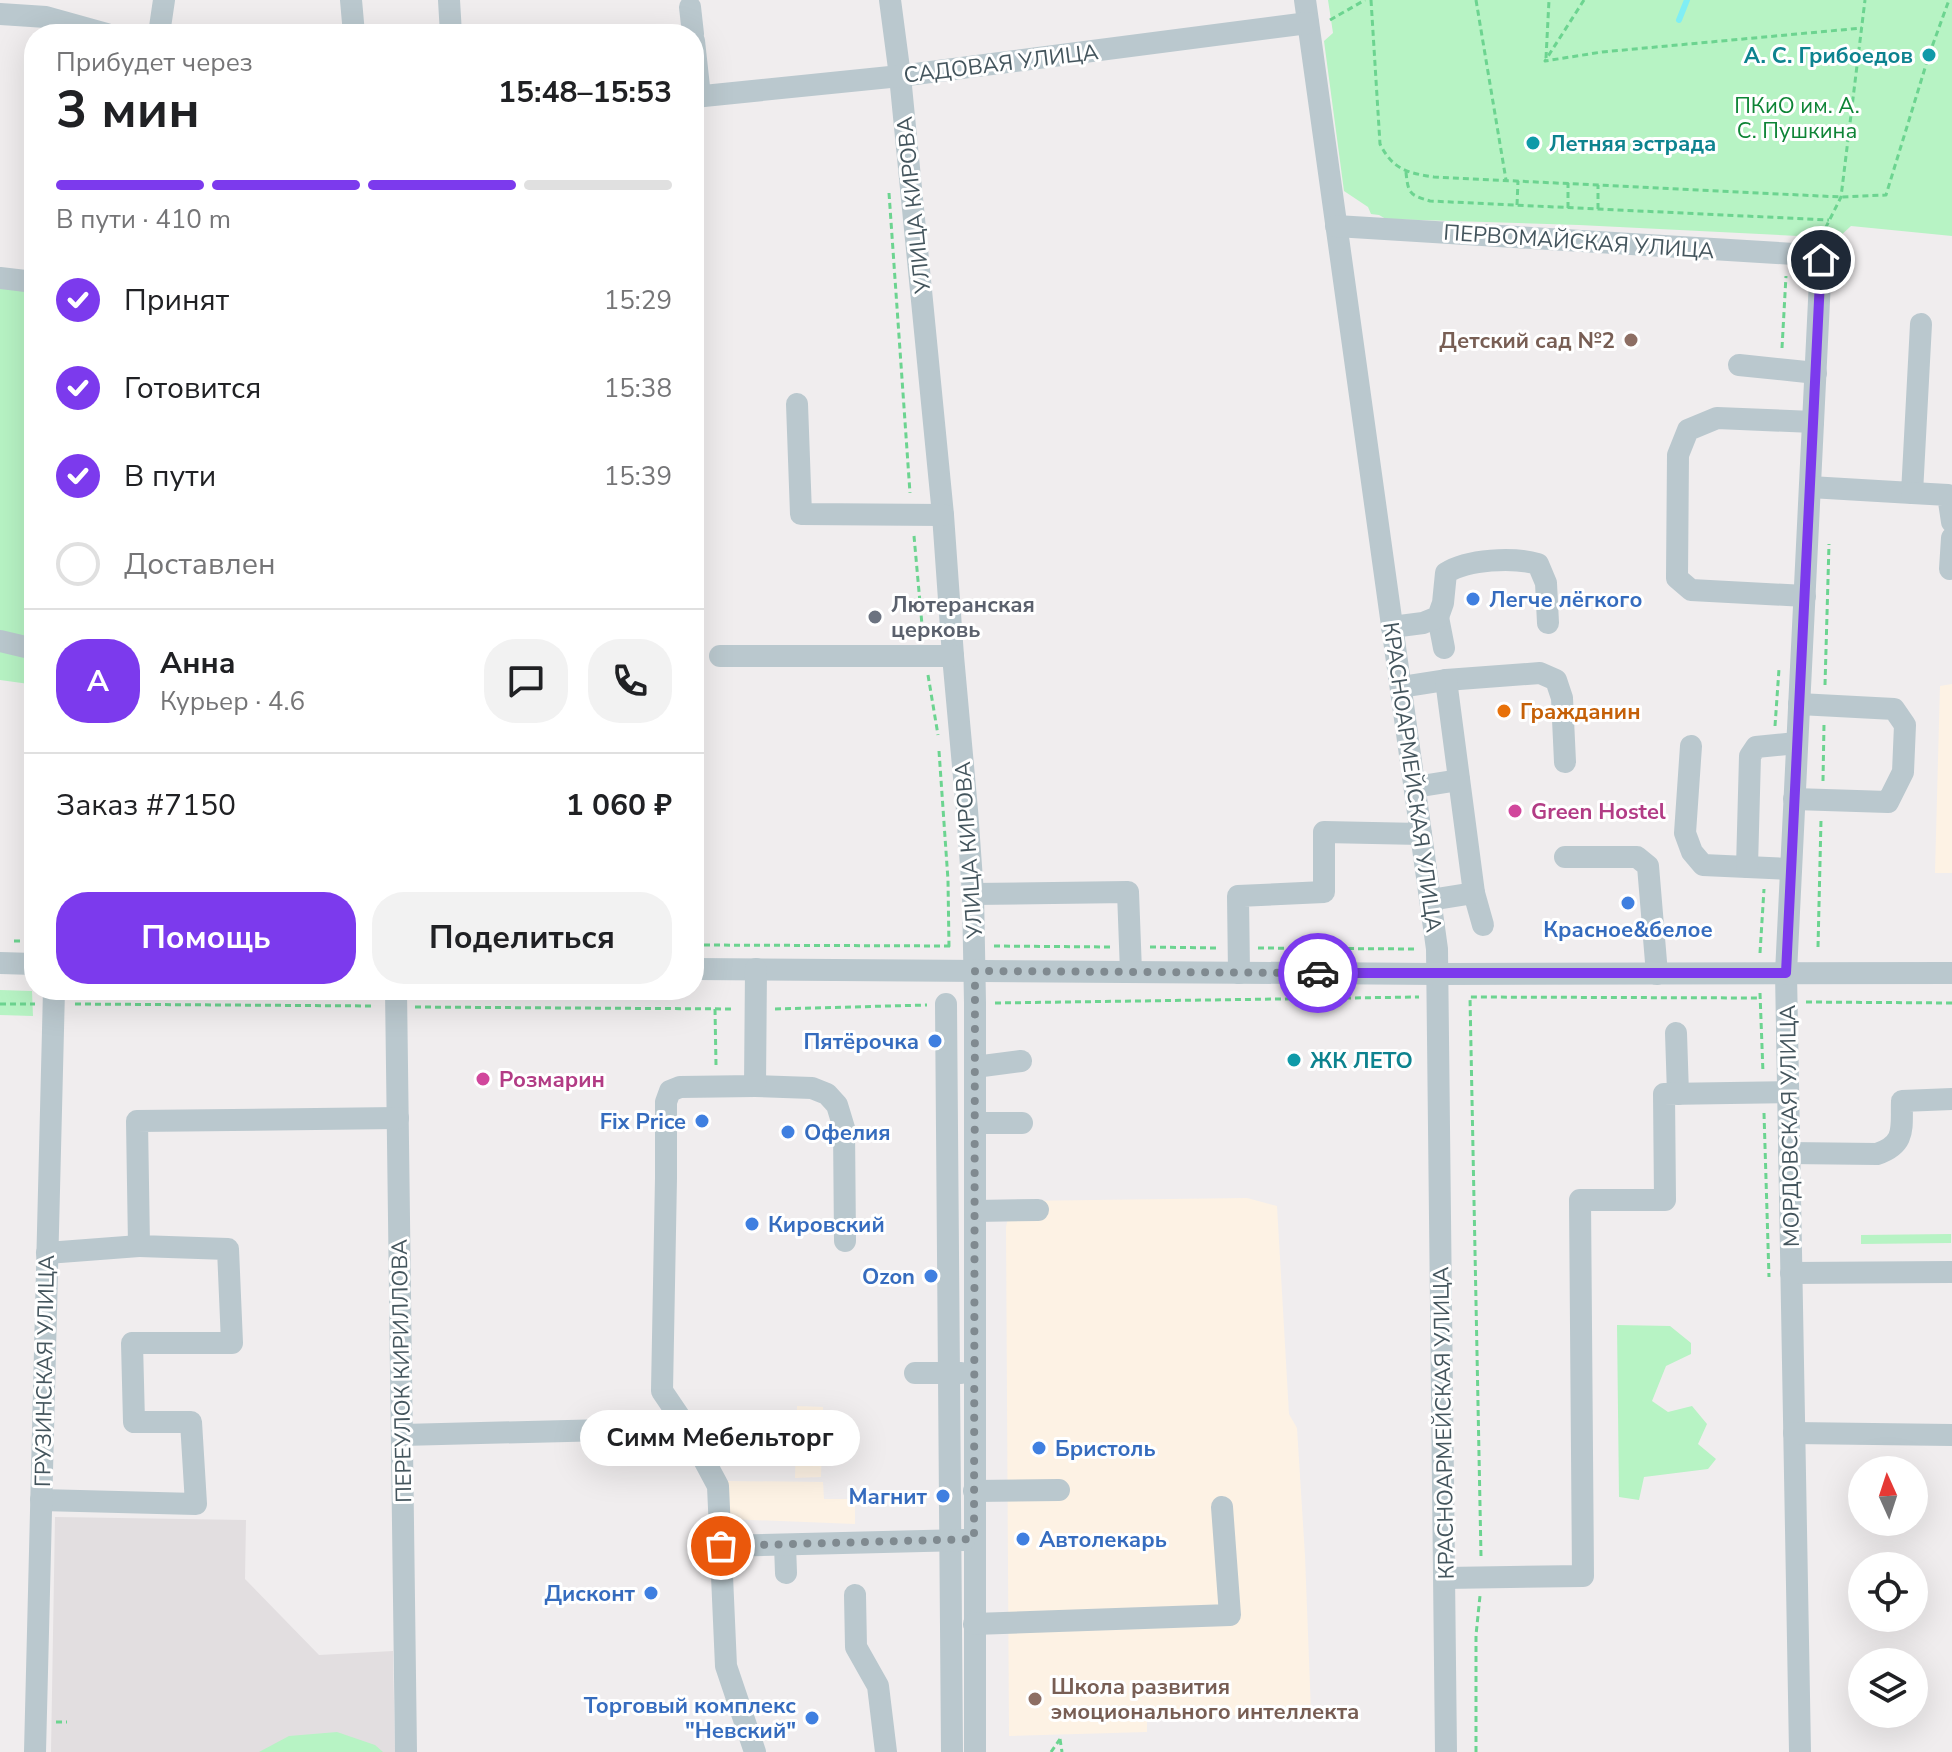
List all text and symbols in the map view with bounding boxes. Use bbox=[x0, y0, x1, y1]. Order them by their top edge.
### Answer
street label: САДОВАЯ УЛИЦА bbox=[902, 37, 1100, 91]
place label: А. С. Грибоедов bbox=[1744, 41, 1913, 71]
text: Прибудет через bbox=[56, 45, 253, 80]
marker: А. С. Грибоедов bbox=[1920, 46, 1938, 64]
text: 15:48–15:53 bbox=[498, 72, 672, 113]
text: 3 мин bbox=[56, 74, 200, 145]
park label: ПКиО им. А. С. Пушкина bbox=[1734, 91, 1860, 146]
street label: УЛИЦА КИРОВА bbox=[890, 115, 938, 296]
place label: Летняя эстрада bbox=[1549, 129, 1716, 159]
marker: Летняя эстрада bbox=[1524, 134, 1542, 152]
text: В пути · 410 m bbox=[56, 202, 231, 237]
street label: ПЕРВОМАЙСКАЯ УЛИЦА bbox=[1443, 218, 1715, 266]
pin bbox=[1787, 226, 1855, 294]
icon: home bbox=[1799, 238, 1843, 282]
icon: check bbox=[56, 278, 100, 322]
text: Принят bbox=[124, 280, 229, 321]
text: 15:29 bbox=[604, 283, 672, 318]
place label: Детский сад №2 bbox=[1439, 326, 1615, 356]
marker: Детский сад №2 bbox=[1622, 331, 1640, 349]
icon: check bbox=[56, 366, 100, 410]
text: Готовится bbox=[124, 368, 261, 409]
text: 15:38 bbox=[604, 371, 672, 406]
icon: check bbox=[56, 454, 100, 498]
text: В пути bbox=[124, 456, 216, 497]
text: 15:39 bbox=[604, 459, 672, 494]
text: Доставлен bbox=[124, 544, 276, 585]
place label: Легче лёгкого bbox=[1489, 585, 1642, 615]
place label: Лютеранская церковь bbox=[891, 590, 1035, 645]
marker: Легче лёгкого bbox=[1464, 590, 1482, 608]
marker: Лютеранская церковь bbox=[866, 608, 884, 626]
street label: КРАСНОАРМЕЙСКАЯ УЛИЦА bbox=[1375, 620, 1449, 934]
button: chat bbox=[484, 639, 568, 723]
button: phone bbox=[588, 639, 672, 723]
text: Анна bbox=[160, 643, 236, 684]
text: А bbox=[87, 661, 109, 702]
text: Курьер · 4.6 bbox=[160, 684, 305, 719]
place label: Гражданин bbox=[1520, 697, 1641, 727]
marker: Гражданин bbox=[1495, 702, 1513, 720]
street label: УЛИЦА КИРОВА bbox=[948, 760, 990, 941]
text: Заказ #7150 bbox=[56, 785, 236, 826]
text: 1 060 ₽ bbox=[566, 785, 672, 826]
place label: Green Hostel bbox=[1531, 797, 1666, 827]
marker: Green Hostel bbox=[1506, 802, 1524, 820]
button: Помощь bbox=[56, 892, 356, 984]
button: Поделиться bbox=[372, 892, 672, 984]
marker: Красное&белое bbox=[1619, 894, 1637, 912]
place label: Красное&белое bbox=[1543, 915, 1713, 945]
courier bbox=[1278, 933, 1358, 1013]
icon: car bbox=[1296, 951, 1340, 995]
street label: МОРДОВСКАЯ УЛИЦА bbox=[1773, 1004, 1807, 1247]
place label: Пятёрочка bbox=[803, 1027, 919, 1057]
marker: Пятёрочка bbox=[926, 1032, 944, 1050]
place label: ЖК ЛЕТО bbox=[1310, 1046, 1413, 1076]
marker: ЖК ЛЕТО bbox=[1285, 1051, 1303, 1069]
place label: Розмарин bbox=[499, 1065, 605, 1095]
marker: Розмарин bbox=[474, 1070, 492, 1088]
place label: Fix Price bbox=[600, 1107, 686, 1137]
marker: Fix Price bbox=[693, 1112, 711, 1130]
place label: Офелия bbox=[804, 1118, 891, 1148]
marker: Офелия bbox=[779, 1123, 797, 1141]
place label: Кировский bbox=[768, 1210, 885, 1240]
marker: Кировский bbox=[743, 1215, 761, 1233]
street label: ПЕРЕУЛОК КИРИЛЛОВА bbox=[385, 1239, 419, 1503]
street label: ГРУЗИНСКАЯ УЛИЦА bbox=[28, 1255, 62, 1487]
place label: Ozon bbox=[862, 1262, 915, 1292]
street label: КРАСНОАРМЕЙСКАЯ УЛИЦА bbox=[1426, 1266, 1462, 1580]
marker: Ozon bbox=[922, 1267, 940, 1285]
callout: Симм Мебельторг bbox=[581, 1410, 861, 1466]
text: Симм Мебельторг bbox=[606, 1420, 834, 1455]
place label: Бристоль bbox=[1055, 1434, 1156, 1464]
marker: Бристоль bbox=[1030, 1439, 1048, 1457]
north arrow bbox=[1848, 1456, 1928, 1536]
map controls bbox=[1848, 1456, 1928, 1728]
place label: Магнит bbox=[848, 1482, 928, 1512]
marker: Магнит bbox=[934, 1487, 952, 1505]
pin bbox=[687, 1512, 755, 1580]
icon: bag bbox=[699, 1524, 743, 1568]
place label: Автолекарь bbox=[1039, 1525, 1167, 1555]
marker: Автолекарь bbox=[1014, 1530, 1032, 1548]
button: locate bbox=[1848, 1552, 1928, 1632]
place label: Дисконт bbox=[544, 1579, 636, 1609]
marker: Дисконт bbox=[642, 1584, 660, 1602]
button: layers bbox=[1848, 1648, 1928, 1728]
place label: Школа развития эмоционального интеллекта bbox=[1051, 1672, 1359, 1727]
marker: Школа развития эмоционального интеллекта bbox=[1026, 1690, 1044, 1708]
place label: Торговый комплекс "Невский" bbox=[584, 1691, 796, 1746]
marker: Торговый комплекс "Невский" bbox=[803, 1709, 821, 1727]

